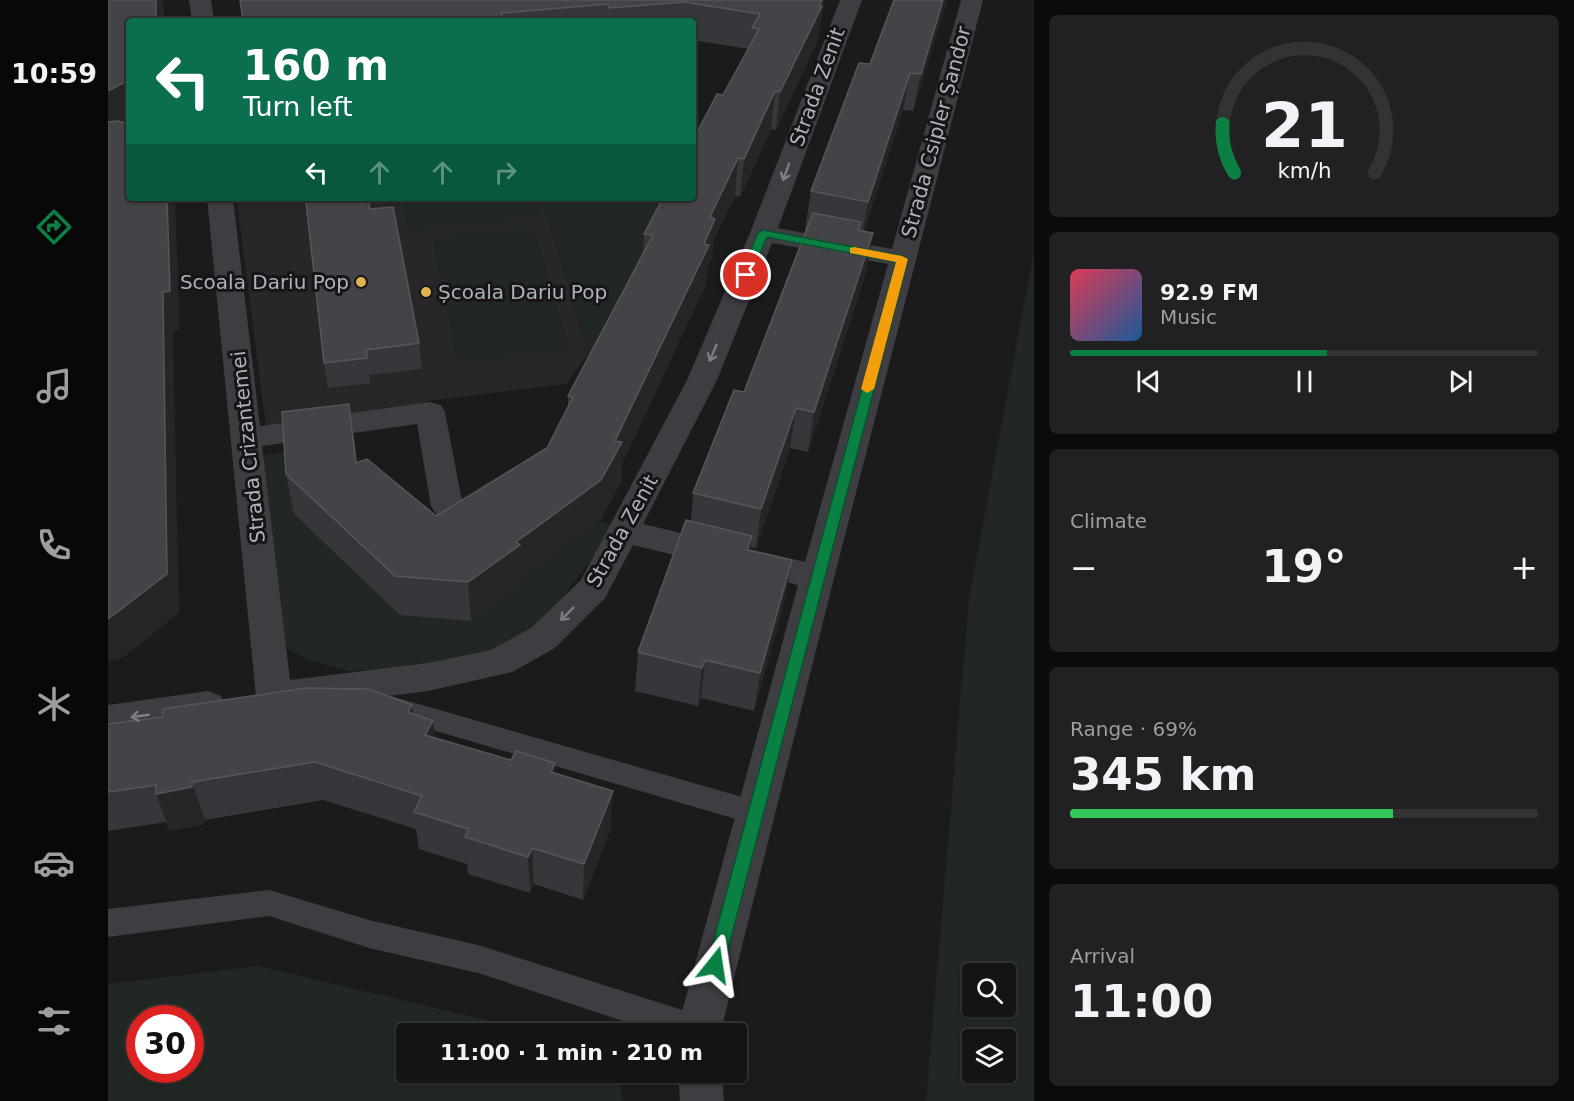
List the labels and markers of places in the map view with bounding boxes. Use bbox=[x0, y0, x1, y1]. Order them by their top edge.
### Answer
pin bbox=[720, 249, 771, 300]
place label: Scoala Dariu Pop bbox=[180, 270, 349, 294]
marker: Scoala Dariu Pop bbox=[354, 275, 368, 289]
place label: Școala Dariu Pop bbox=[438, 280, 607, 304]
marker: Școala Dariu Pop bbox=[419, 285, 433, 299]

